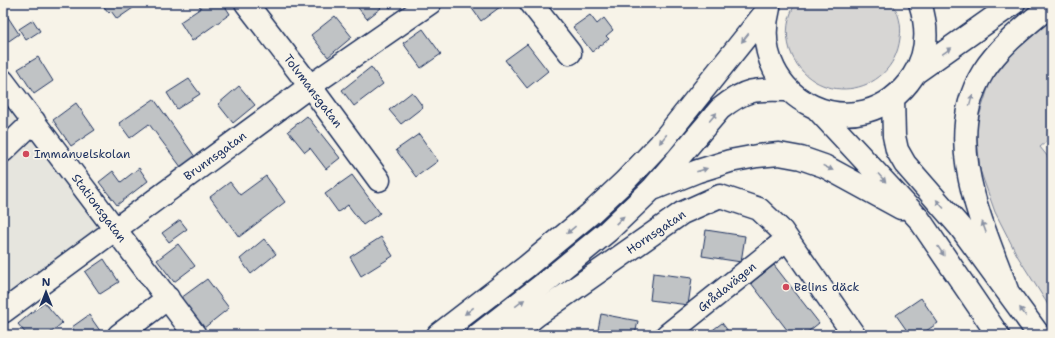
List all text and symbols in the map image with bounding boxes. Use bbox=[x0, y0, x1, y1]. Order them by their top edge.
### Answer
one-way arrow bbox=[740, 33, 749, 43]
one-way arrow bbox=[941, 47, 952, 55]
street label: Tolvmansgatan bbox=[280, 51, 346, 131]
one-way arrow bbox=[968, 94, 974, 106]
one-way arrow bbox=[709, 111, 718, 122]
street label: Brunnsgatan bbox=[180, 128, 250, 184]
one-way arrow bbox=[659, 134, 668, 145]
place label: Immanuelskolan bbox=[34, 146, 130, 162]
marker: Immanuelskolan bbox=[21, 149, 31, 159]
one-way arrow bbox=[822, 165, 833, 171]
one-way arrow bbox=[696, 167, 708, 173]
street label: Stationsgatan bbox=[68, 171, 130, 245]
one-way arrow bbox=[877, 173, 887, 183]
one-way arrow bbox=[935, 199, 944, 209]
street label: Hornsgatan bbox=[623, 206, 689, 258]
one-way arrow bbox=[615, 215, 625, 225]
one-way arrow bbox=[981, 221, 987, 233]
one-way arrow bbox=[565, 226, 576, 235]
one-way arrow bbox=[937, 246, 945, 256]
street label: Grådavägen bbox=[694, 259, 760, 315]
north arrow bbox=[26, 272, 66, 312]
text: N bbox=[42, 275, 51, 290]
place label: Belins däck bbox=[794, 279, 860, 295]
marker: Belins däck bbox=[781, 282, 791, 292]
one-way arrow bbox=[514, 299, 525, 307]
one-way arrow bbox=[463, 307, 474, 315]
one-way arrow bbox=[1019, 307, 1027, 318]

